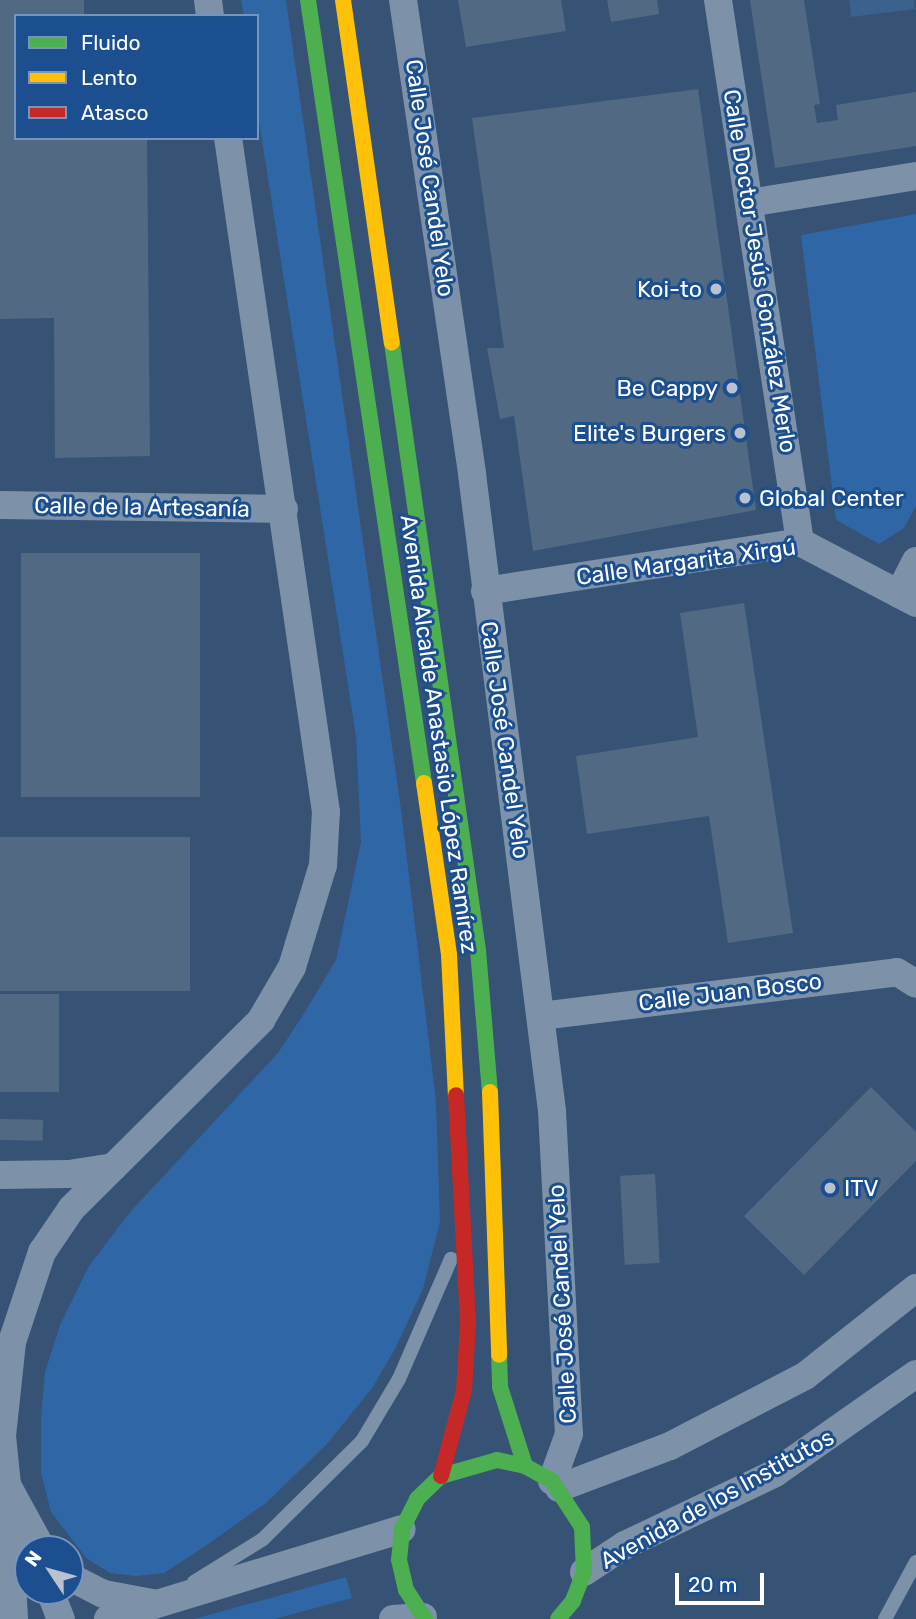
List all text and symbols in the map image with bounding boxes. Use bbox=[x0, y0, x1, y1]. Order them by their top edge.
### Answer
legend bbox=[14, 14, 259, 140]
text: Fluido bbox=[81, 30, 141, 55]
street label: Calle José Candel Yelo bbox=[400, 57, 460, 299]
text: Lento bbox=[81, 65, 137, 90]
street label: Calle Doctor Jesús González Merlo bbox=[718, 87, 802, 455]
text: Atasco bbox=[81, 100, 149, 125]
place label: Koi-to bbox=[637, 275, 702, 303]
marker: Koi-to bbox=[708, 281, 724, 297]
place label: Be Cappy bbox=[616, 374, 718, 402]
marker: Be Cappy bbox=[724, 380, 740, 396]
place label: Elite's Burgers bbox=[573, 419, 726, 447]
marker: Elite's Burgers bbox=[732, 425, 748, 441]
place label: Global Center bbox=[759, 484, 904, 512]
marker: Global Center bbox=[737, 490, 753, 506]
street label: Calle de la Artesanía bbox=[34, 491, 250, 523]
street label: Avenida Alcalde Anastasio López Ramírez bbox=[394, 512, 484, 956]
street label: Calle Margarita Xirgú bbox=[574, 533, 798, 591]
street label: Calle José Candel Yelo bbox=[475, 619, 535, 861]
street label: Calle Juan Bosco bbox=[637, 967, 823, 1017]
place label: ITV bbox=[844, 1174, 879, 1202]
marker: ITV bbox=[822, 1180, 838, 1196]
street label: Calle José Candel Yelo bbox=[542, 1183, 582, 1425]
street label: Avenida de los Institutos bbox=[595, 1423, 839, 1575]
north arrow bbox=[14, 1535, 84, 1605]
text: N bbox=[20, 1546, 47, 1571]
scale bar bbox=[678, 1560, 767, 1604]
text: 20 m bbox=[688, 1572, 737, 1597]

